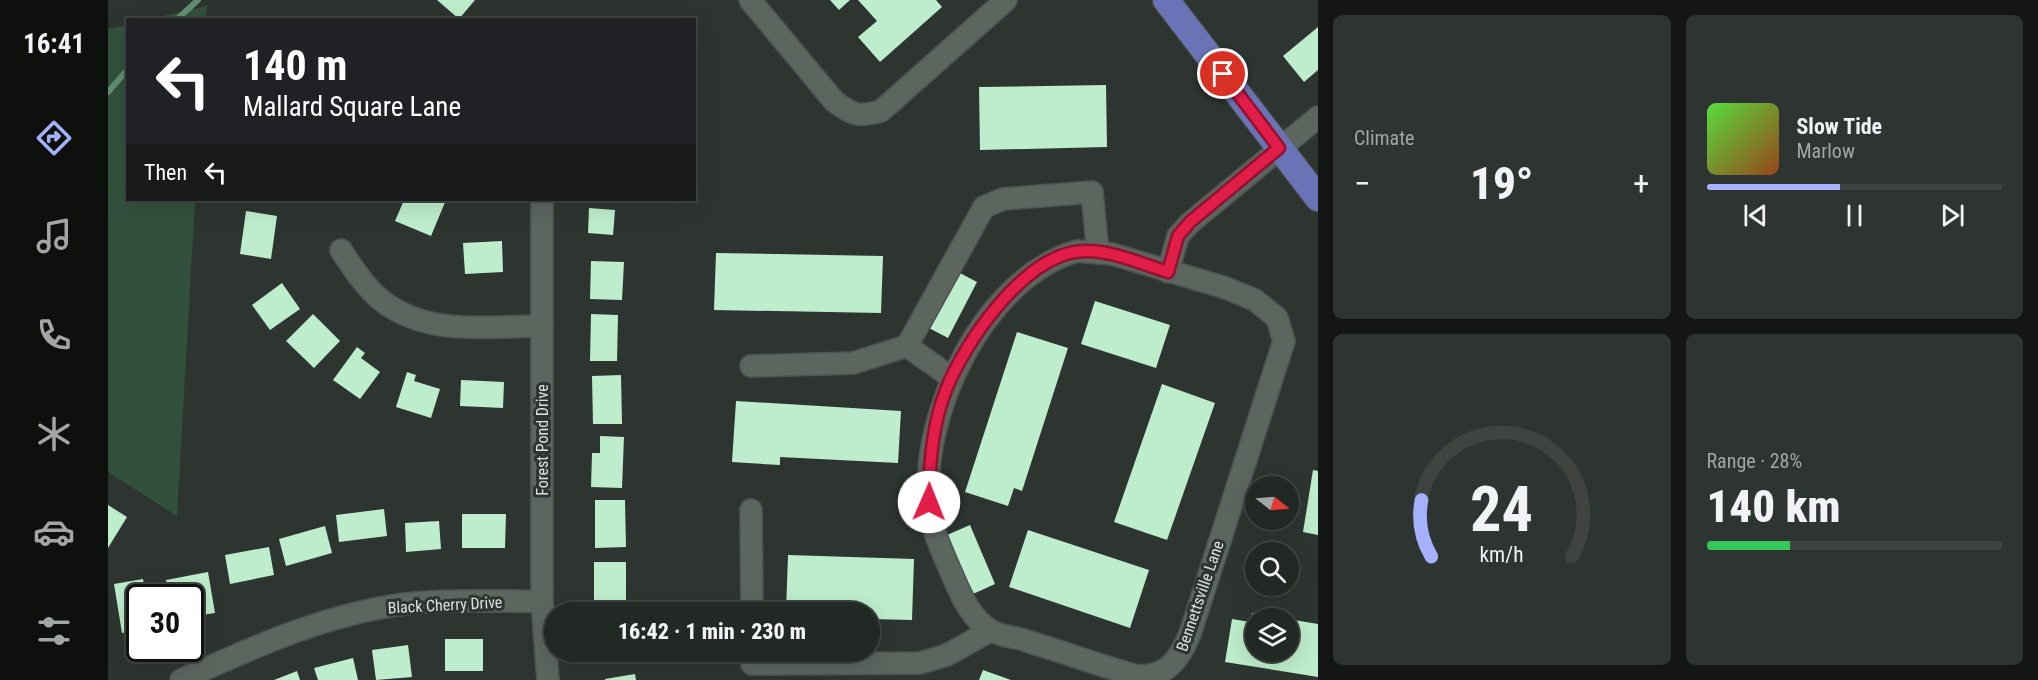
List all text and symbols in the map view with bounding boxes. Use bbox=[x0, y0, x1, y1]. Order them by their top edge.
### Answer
text: 16:41 bbox=[23, 28, 85, 60]
text: 140 m bbox=[243, 41, 348, 90]
icon: left bbox=[144, 42, 222, 120]
pin bbox=[1197, 48, 1248, 99]
icon: arrive bbox=[1206, 57, 1239, 90]
text: Mallard Square Lane bbox=[243, 91, 461, 123]
text: Slow Tide bbox=[1797, 114, 1882, 139]
icon: directions bbox=[33, 117, 75, 159]
text: Climate bbox=[1354, 126, 1414, 150]
text: Marlow bbox=[1797, 139, 1855, 163]
icon: left bbox=[199, 156, 232, 189]
text: 19° bbox=[1470, 157, 1534, 210]
text: Then bbox=[144, 160, 187, 185]
text: − bbox=[1354, 164, 1371, 203]
text: + bbox=[1633, 164, 1650, 203]
icon: previous bbox=[1739, 199, 1772, 232]
icon: pause bbox=[1838, 199, 1871, 232]
icon: next bbox=[1936, 199, 1969, 232]
icon: music bbox=[33, 215, 75, 257]
icon: phone bbox=[33, 314, 75, 356]
street label: Forest Pond Drive bbox=[533, 384, 552, 496]
icon: climate bbox=[33, 413, 75, 455]
text: Range · 28% bbox=[1707, 449, 1802, 473]
position arrow bbox=[897, 470, 961, 534]
text: 24 bbox=[1470, 473, 1533, 546]
north arrow bbox=[1245, 476, 1299, 530]
map controls bbox=[1245, 476, 1299, 662]
text: 140 km bbox=[1707, 480, 1841, 533]
icon: car bbox=[33, 511, 75, 553]
street label: Bennettsville Lane bbox=[1172, 538, 1228, 654]
button: search bbox=[1245, 542, 1299, 596]
text: km/h bbox=[1480, 542, 1524, 567]
speed limit sign: 30 bbox=[126, 584, 204, 662]
street label: Black Cherry Drive bbox=[387, 593, 503, 617]
button: layers bbox=[1245, 608, 1299, 662]
icon: filters bbox=[33, 610, 75, 652]
text: 16:42 · 1 min · 230 m bbox=[618, 619, 806, 644]

